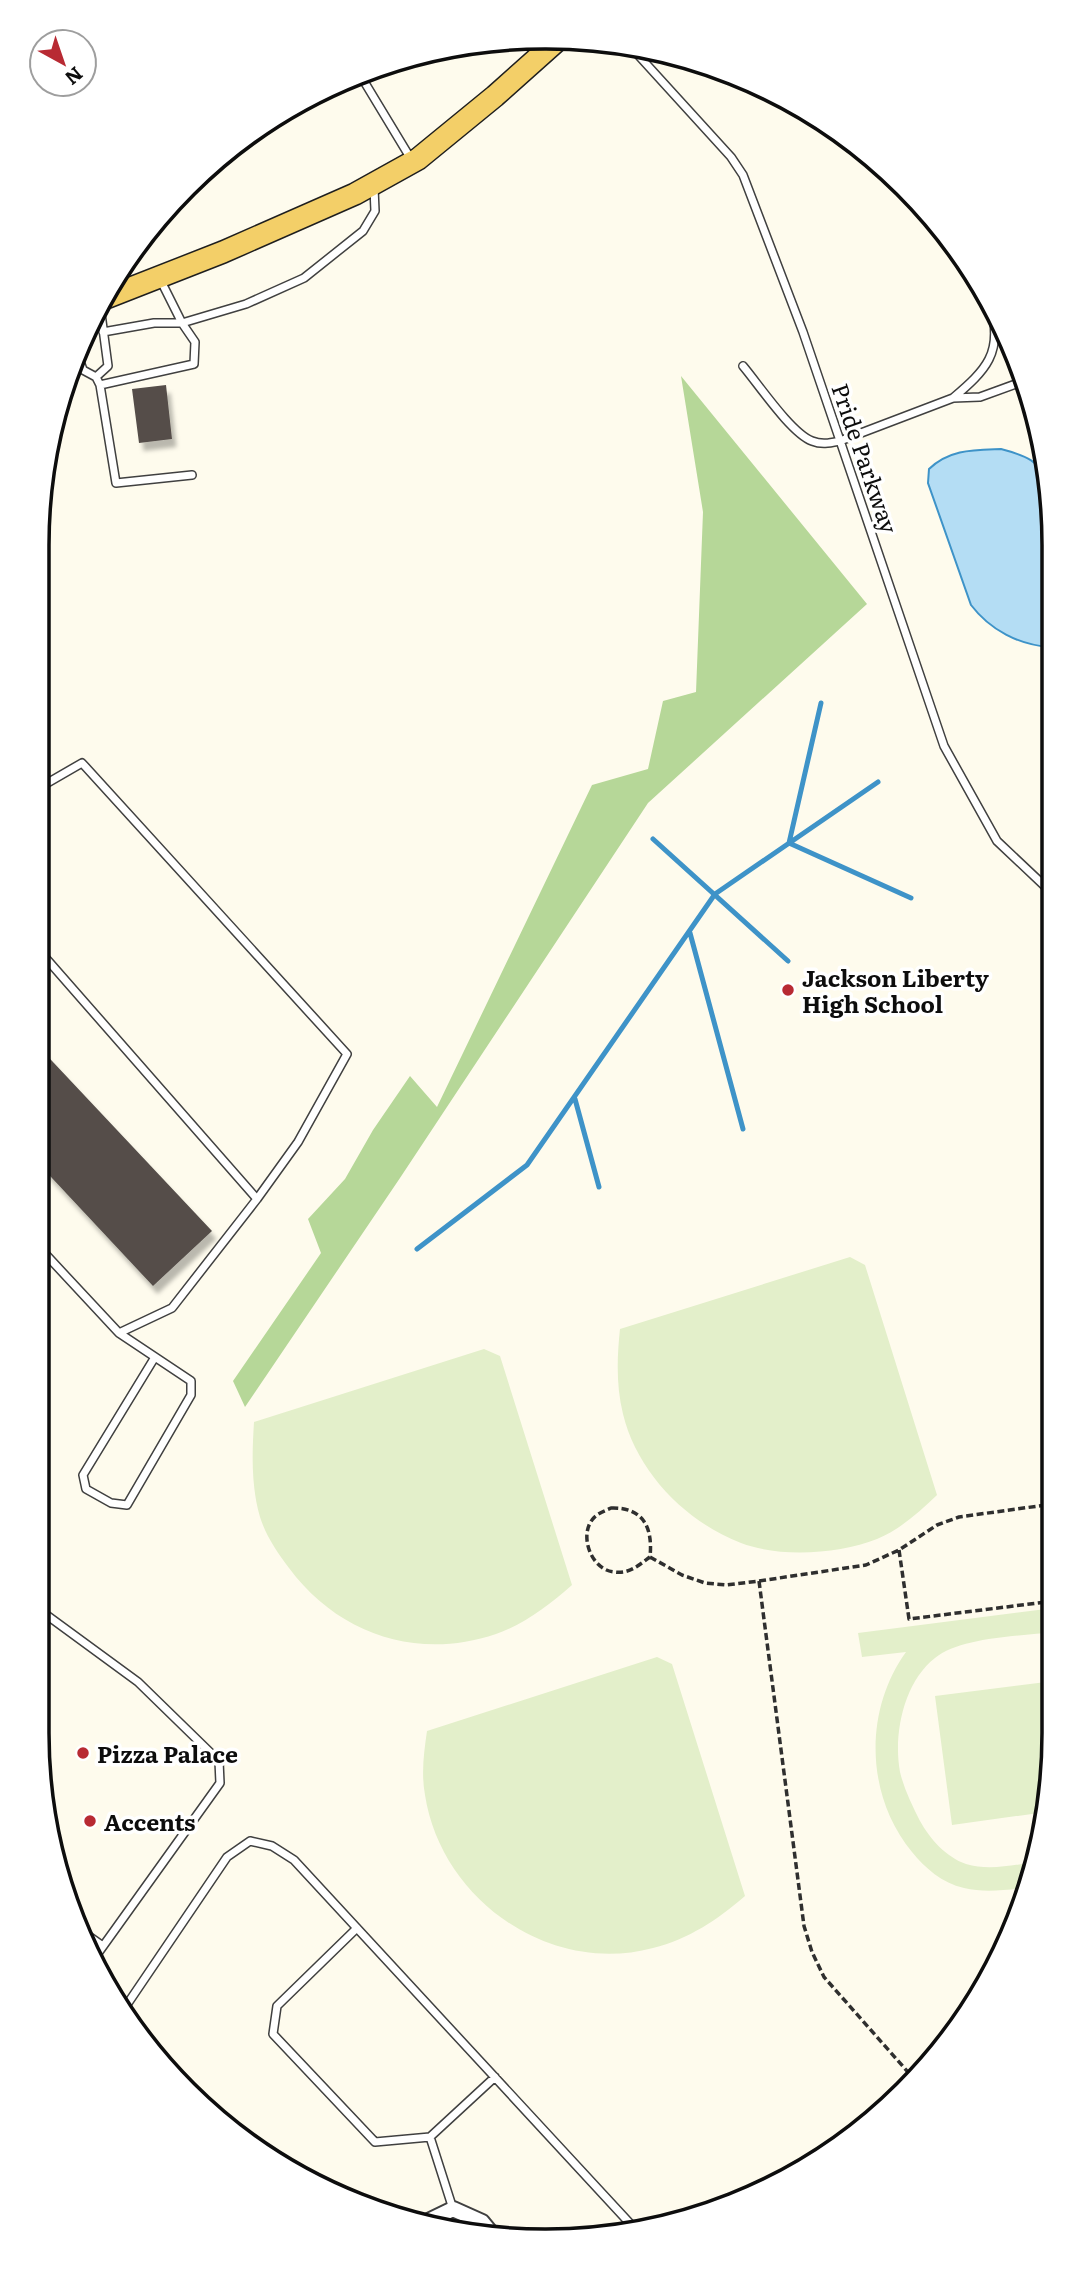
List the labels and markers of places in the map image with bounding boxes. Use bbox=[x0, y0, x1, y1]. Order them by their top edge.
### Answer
place label: Jackson Liberty High School bbox=[802, 960, 989, 1020]
marker: Jackson Liberty High School bbox=[780, 982, 796, 998]
place label: Pizza Palace bbox=[97, 1736, 238, 1770]
marker: Pizza Palace bbox=[75, 1745, 91, 1761]
place label: Accents bbox=[104, 1804, 196, 1838]
marker: Accents bbox=[82, 1813, 98, 1829]

